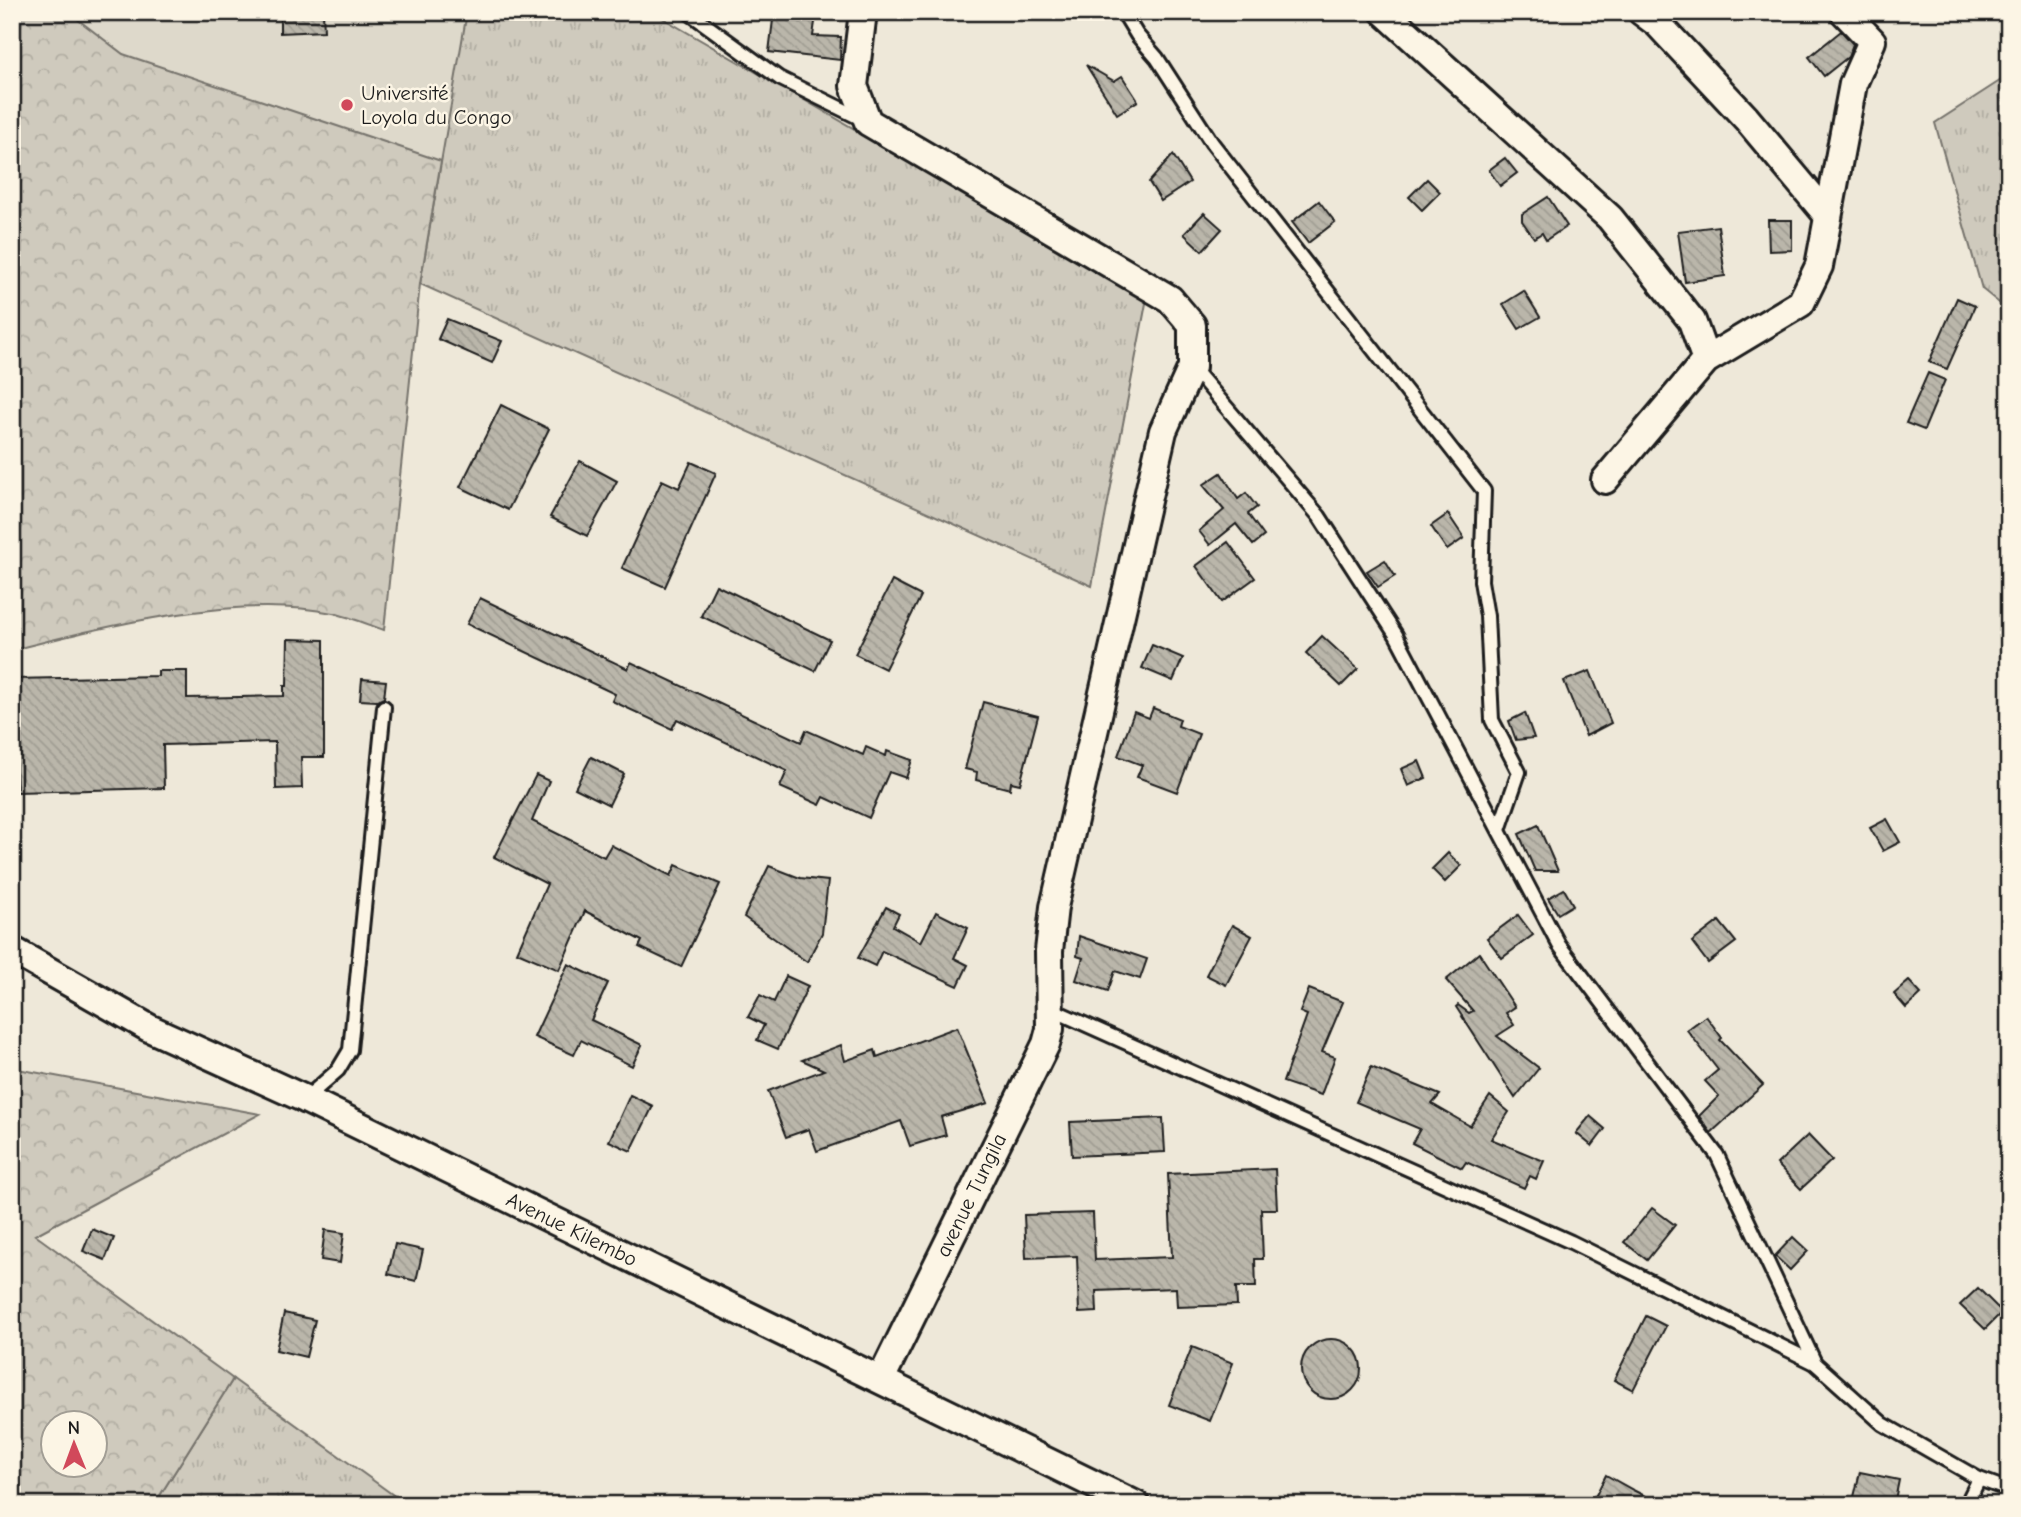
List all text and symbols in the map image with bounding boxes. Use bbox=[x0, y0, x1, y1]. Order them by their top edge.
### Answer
place label: Université Loyola du Congo bbox=[361, 81, 512, 129]
marker: Université Loyola du Congo bbox=[339, 97, 355, 113]
street label: avenue Tungila bbox=[931, 1129, 1011, 1261]
street label: Avenue Kilembo bbox=[503, 1187, 641, 1271]
north arrow bbox=[38, 1408, 108, 1478]
text: N bbox=[67, 1417, 80, 1439]

